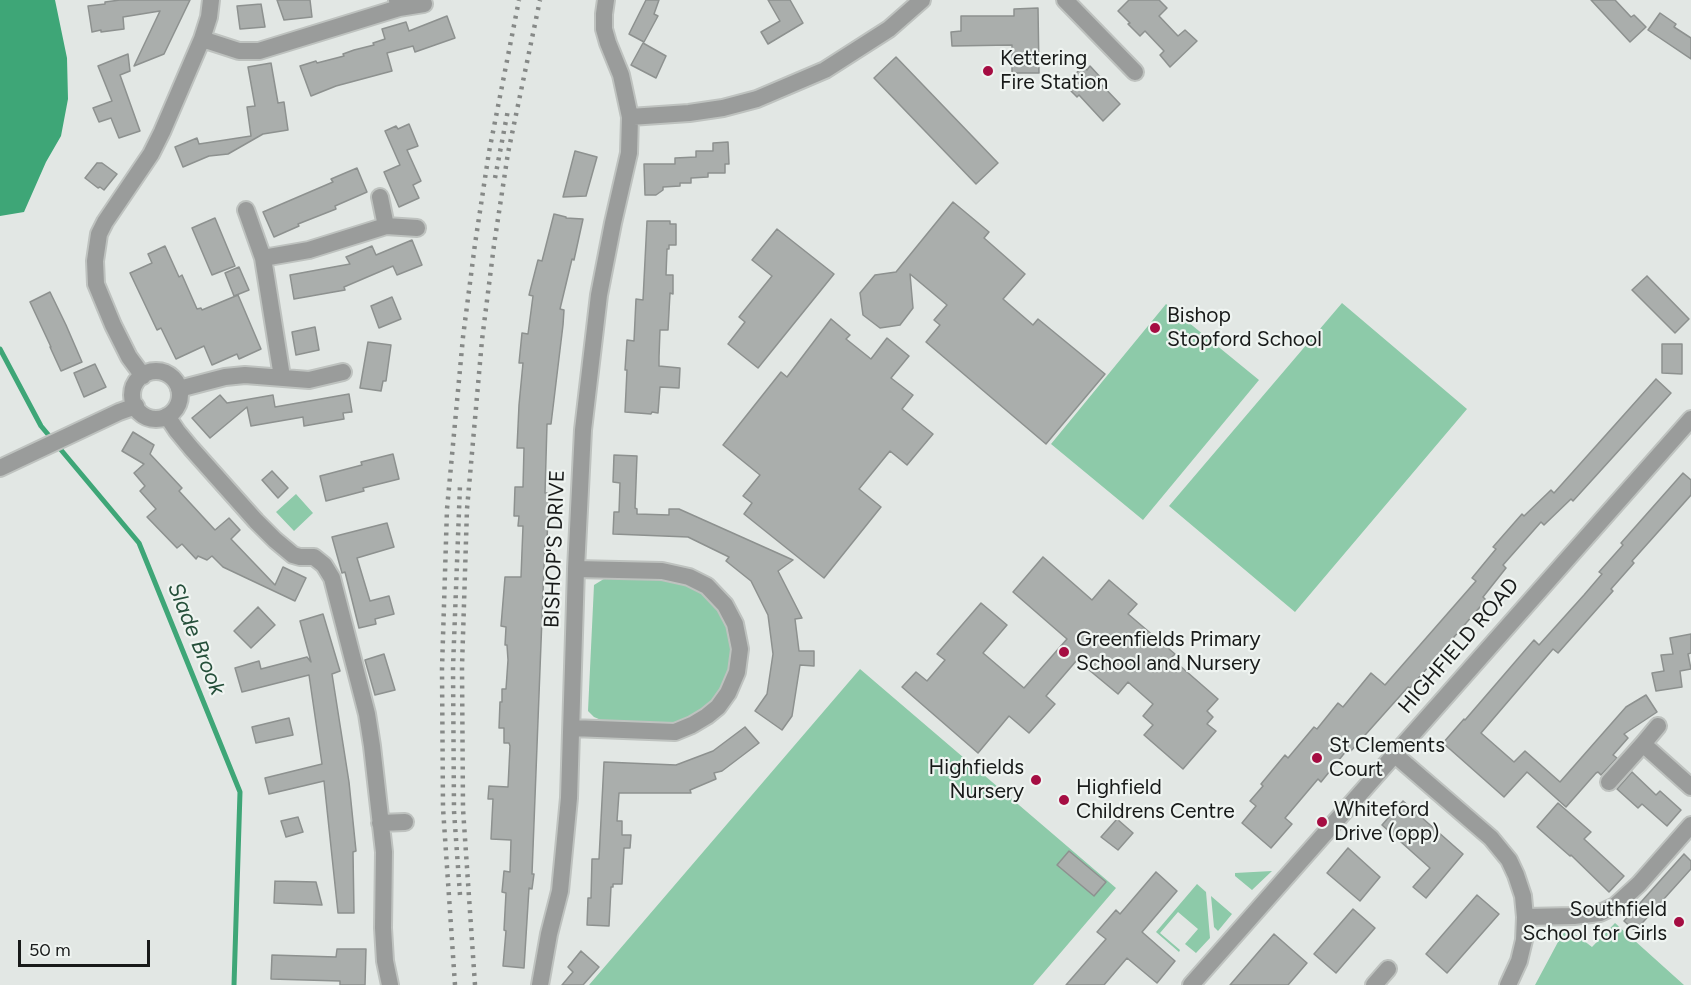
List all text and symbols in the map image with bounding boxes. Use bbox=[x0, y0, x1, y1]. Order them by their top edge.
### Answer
place label: Kettering Fire Station bbox=[1000, 46, 1108, 96]
marker: Kettering Fire Station bbox=[981, 64, 995, 78]
place label: Bishop Stopford School bbox=[1167, 303, 1322, 353]
marker: Bishop Stopford School bbox=[1148, 321, 1162, 335]
street label: BISHOP'S DRIVE bbox=[540, 470, 570, 628]
street label: HIGHFIELD ROAD bbox=[1393, 573, 1525, 719]
water label: Slade Brook bbox=[162, 579, 230, 699]
place label: Greenfields Primary School and Nursery bbox=[1076, 627, 1261, 677]
marker: Greenfields Primary School and Nursery bbox=[1057, 645, 1071, 659]
place label: St Clements Court bbox=[1329, 733, 1445, 783]
marker: St Clements Court bbox=[1310, 751, 1324, 765]
place label: Highfields Nursery bbox=[929, 755, 1024, 805]
marker: Highfields Nursery bbox=[1029, 773, 1043, 787]
place label: Highfield Childrens Centre bbox=[1076, 775, 1235, 825]
marker: Highfield Childrens Centre bbox=[1057, 793, 1071, 807]
place label: Whiteford Drive (opp) bbox=[1334, 797, 1439, 847]
marker: Whiteford Drive (opp) bbox=[1315, 815, 1329, 829]
place label: Southfield School for Girls bbox=[1522, 897, 1667, 947]
marker: Southfield School for Girls bbox=[1672, 915, 1686, 929]
scale bar bbox=[21, 928, 153, 966]
text: 50 m bbox=[29, 939, 71, 961]

